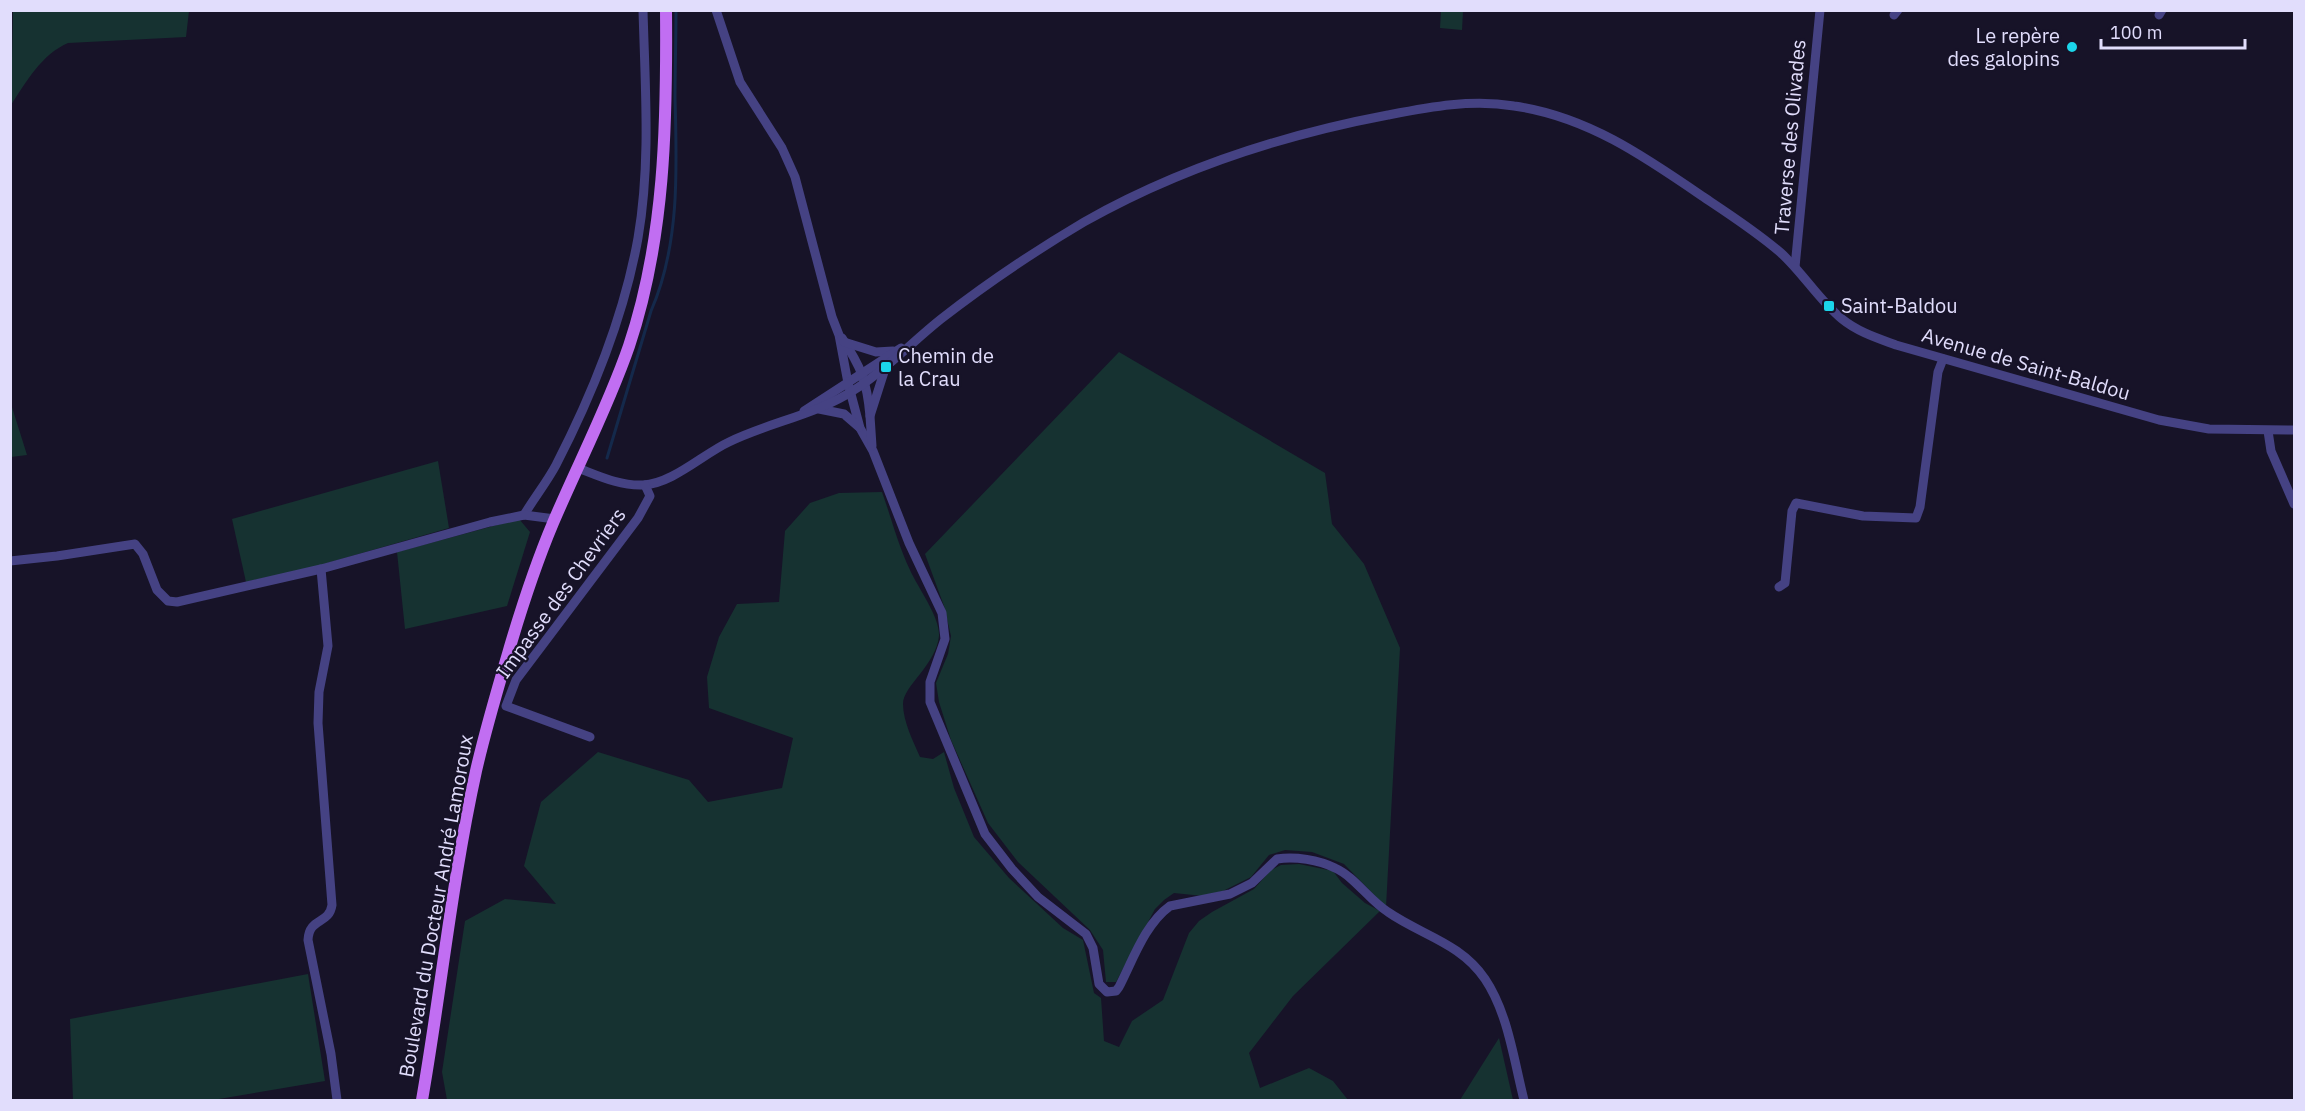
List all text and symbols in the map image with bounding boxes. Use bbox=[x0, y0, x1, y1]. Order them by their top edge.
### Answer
scale bar bbox=[2101, 12, 2245, 50]
text: 100 m bbox=[2110, 21, 2162, 44]
place label: Le repère des galopins bbox=[1947, 22, 2060, 72]
street label: Traverse des Olivades bbox=[1768, 38, 1811, 236]
marker: Le repère des galopins bbox=[2065, 40, 2079, 54]
place label: Saint-Baldou bbox=[1841, 292, 1958, 319]
marker: Saint-Baldou bbox=[1822, 299, 1836, 313]
street label: Avenue de Saint-Baldou bbox=[1919, 321, 2133, 406]
place label: Chemin de la Crau bbox=[898, 342, 994, 392]
marker: Chemin de la Crau bbox=[879, 360, 893, 374]
street label: Impasse des Chevriers bbox=[490, 502, 632, 683]
street label: Boulevard du Docteur André Lamoroux bbox=[392, 732, 479, 1079]

